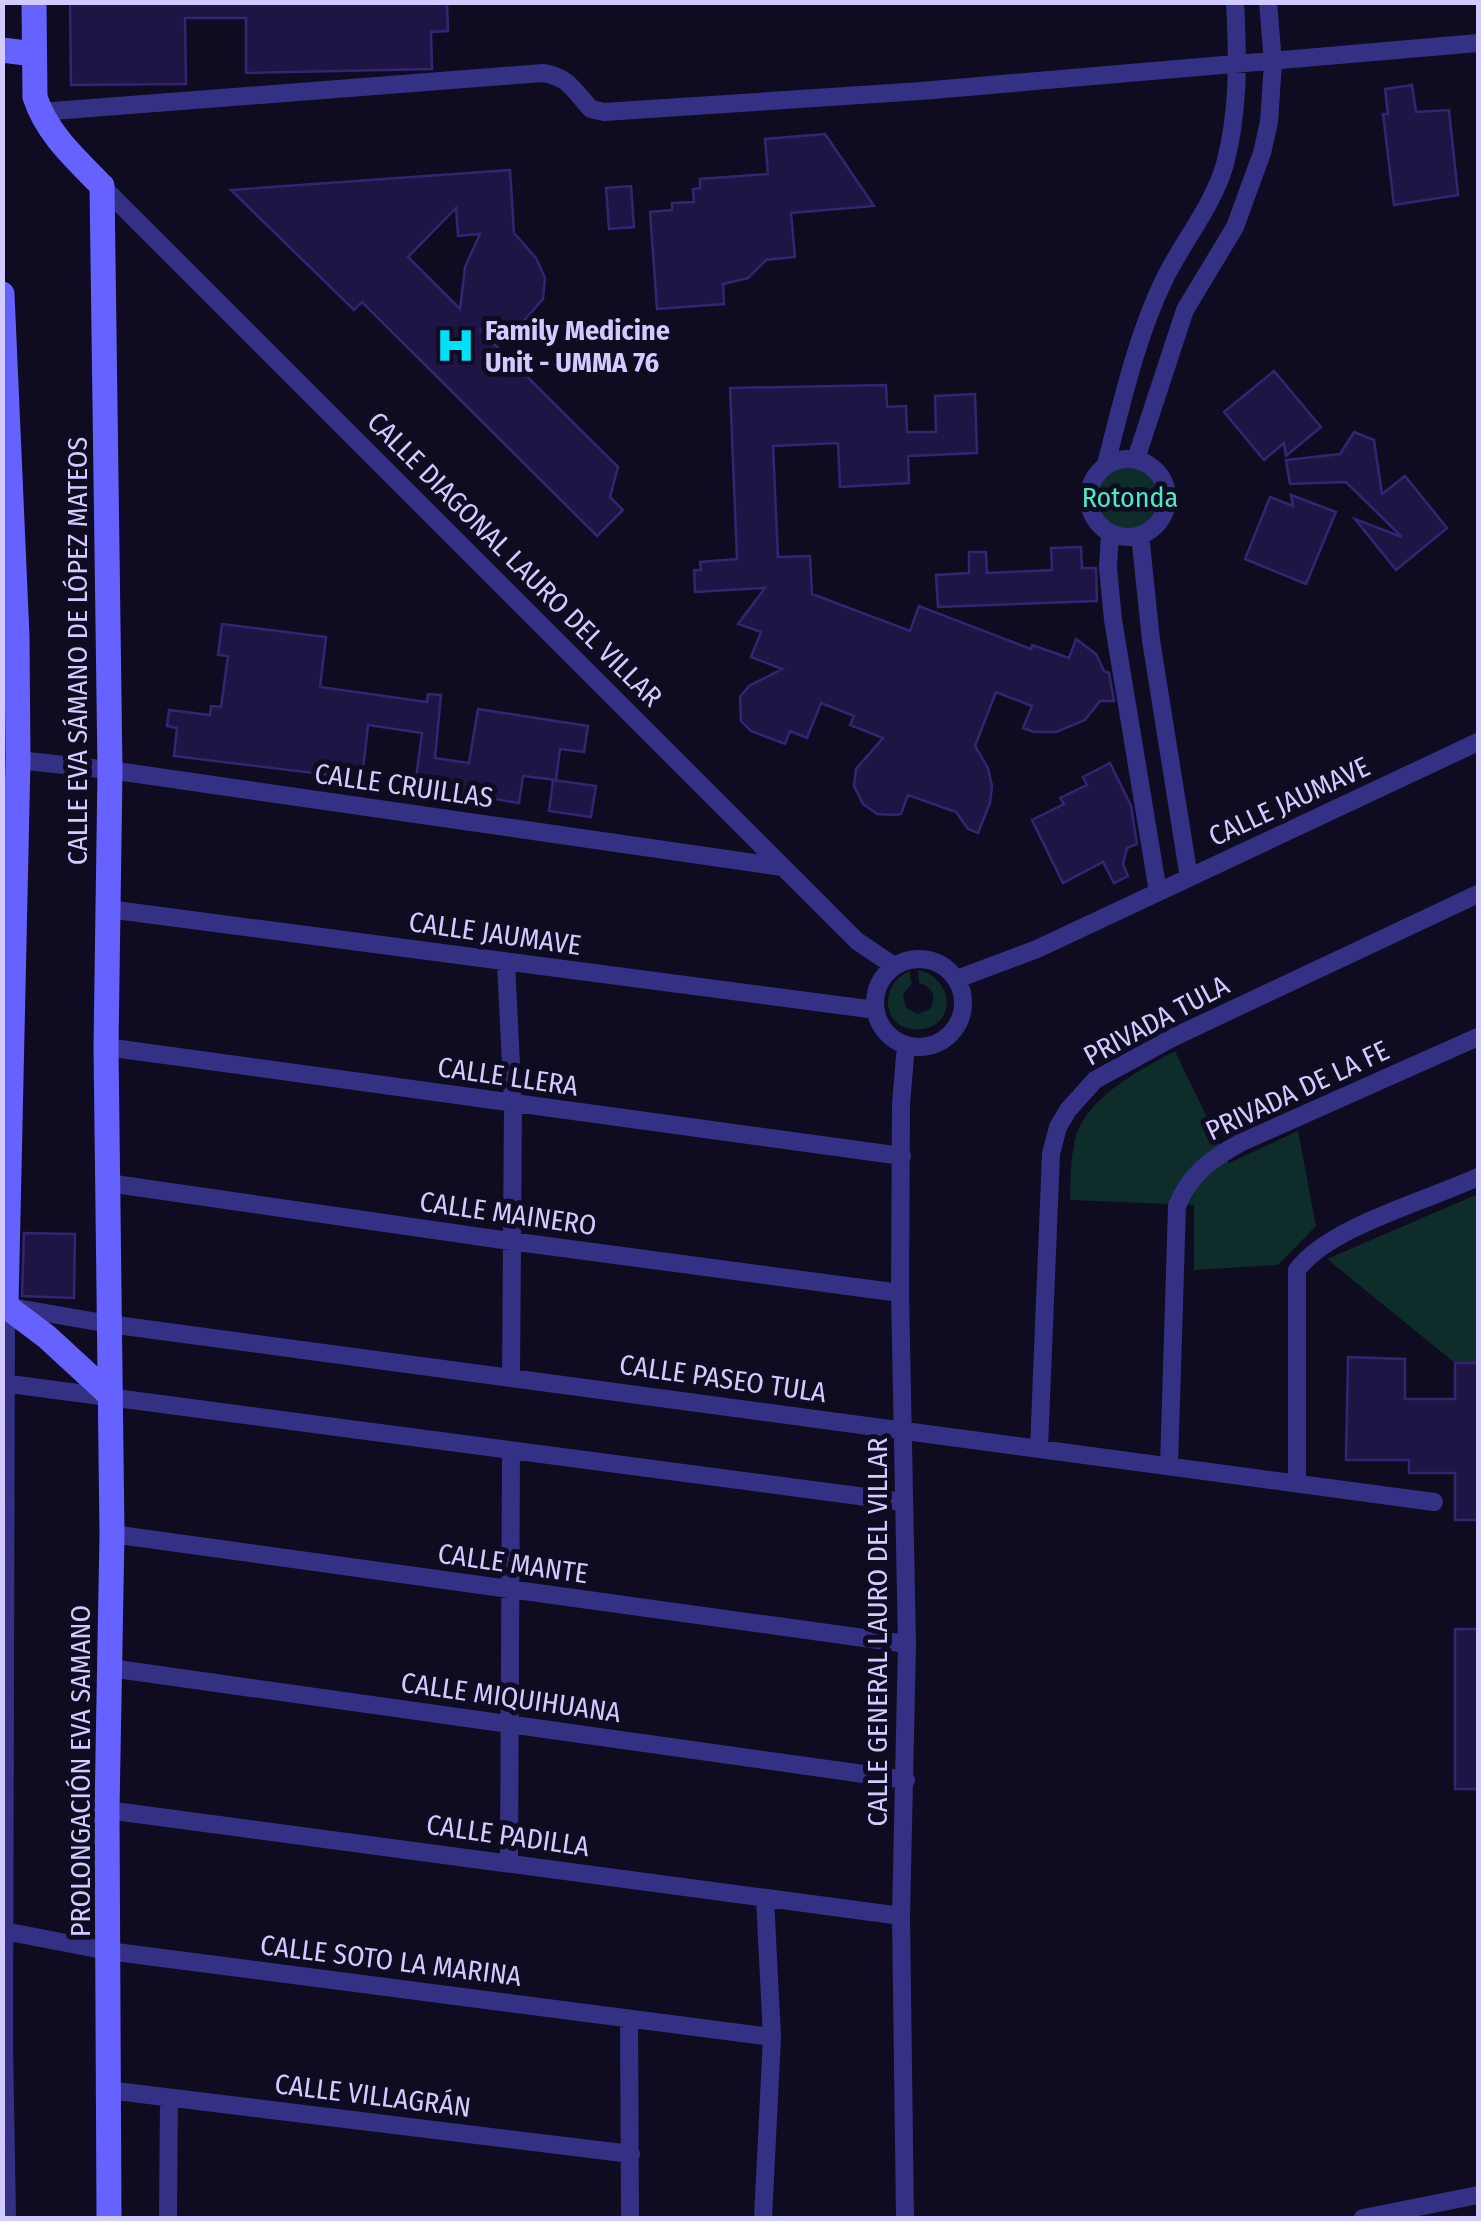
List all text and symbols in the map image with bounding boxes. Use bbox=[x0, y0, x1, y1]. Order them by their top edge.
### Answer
place label: Family Medicine Unit - UMMA 76 bbox=[485, 314, 670, 379]
hospital icon: Family Medicine Unit - UMMA 76 bbox=[434, 325, 476, 367]
street label: CALLE DIAGONAL LAURO DEL VILLAR bbox=[360, 405, 669, 714]
street label: CALLE EVA SÁMANO DE LÓPEZ MATEOS bbox=[61, 437, 94, 865]
park label: Rotonda bbox=[1082, 481, 1178, 514]
street label: CALLE JAUMAVE bbox=[1204, 750, 1375, 853]
street label: CALLE CRUILLAS bbox=[313, 757, 495, 814]
street label: CALLE JAUMAVE bbox=[407, 905, 583, 962]
street label: PRIVADA TULA bbox=[1078, 968, 1235, 1072]
street label: PRIVADA DE LA FE bbox=[1200, 1034, 1394, 1147]
street label: CALLE LLERA bbox=[436, 1050, 581, 1103]
street label: CALLE MAINERO bbox=[417, 1185, 598, 1242]
street label: CALLE PASEO TULA bbox=[617, 1348, 829, 1409]
street label: CALLE GENERAL LAURO DEL VILLAR bbox=[861, 1437, 894, 1827]
street label: CALLE MANTE bbox=[436, 1537, 590, 1590]
street label: PROLONGACIÓN EVA SAMANO bbox=[64, 1605, 97, 1937]
street label: CALLE MIQUIHUANA bbox=[399, 1666, 623, 1729]
street label: CALLE PADILLA bbox=[424, 1808, 592, 1863]
street label: CALLE SOTO LA MARINA bbox=[259, 1928, 524, 1993]
street label: CALLE VILLAGRÁN bbox=[273, 2067, 473, 2124]

